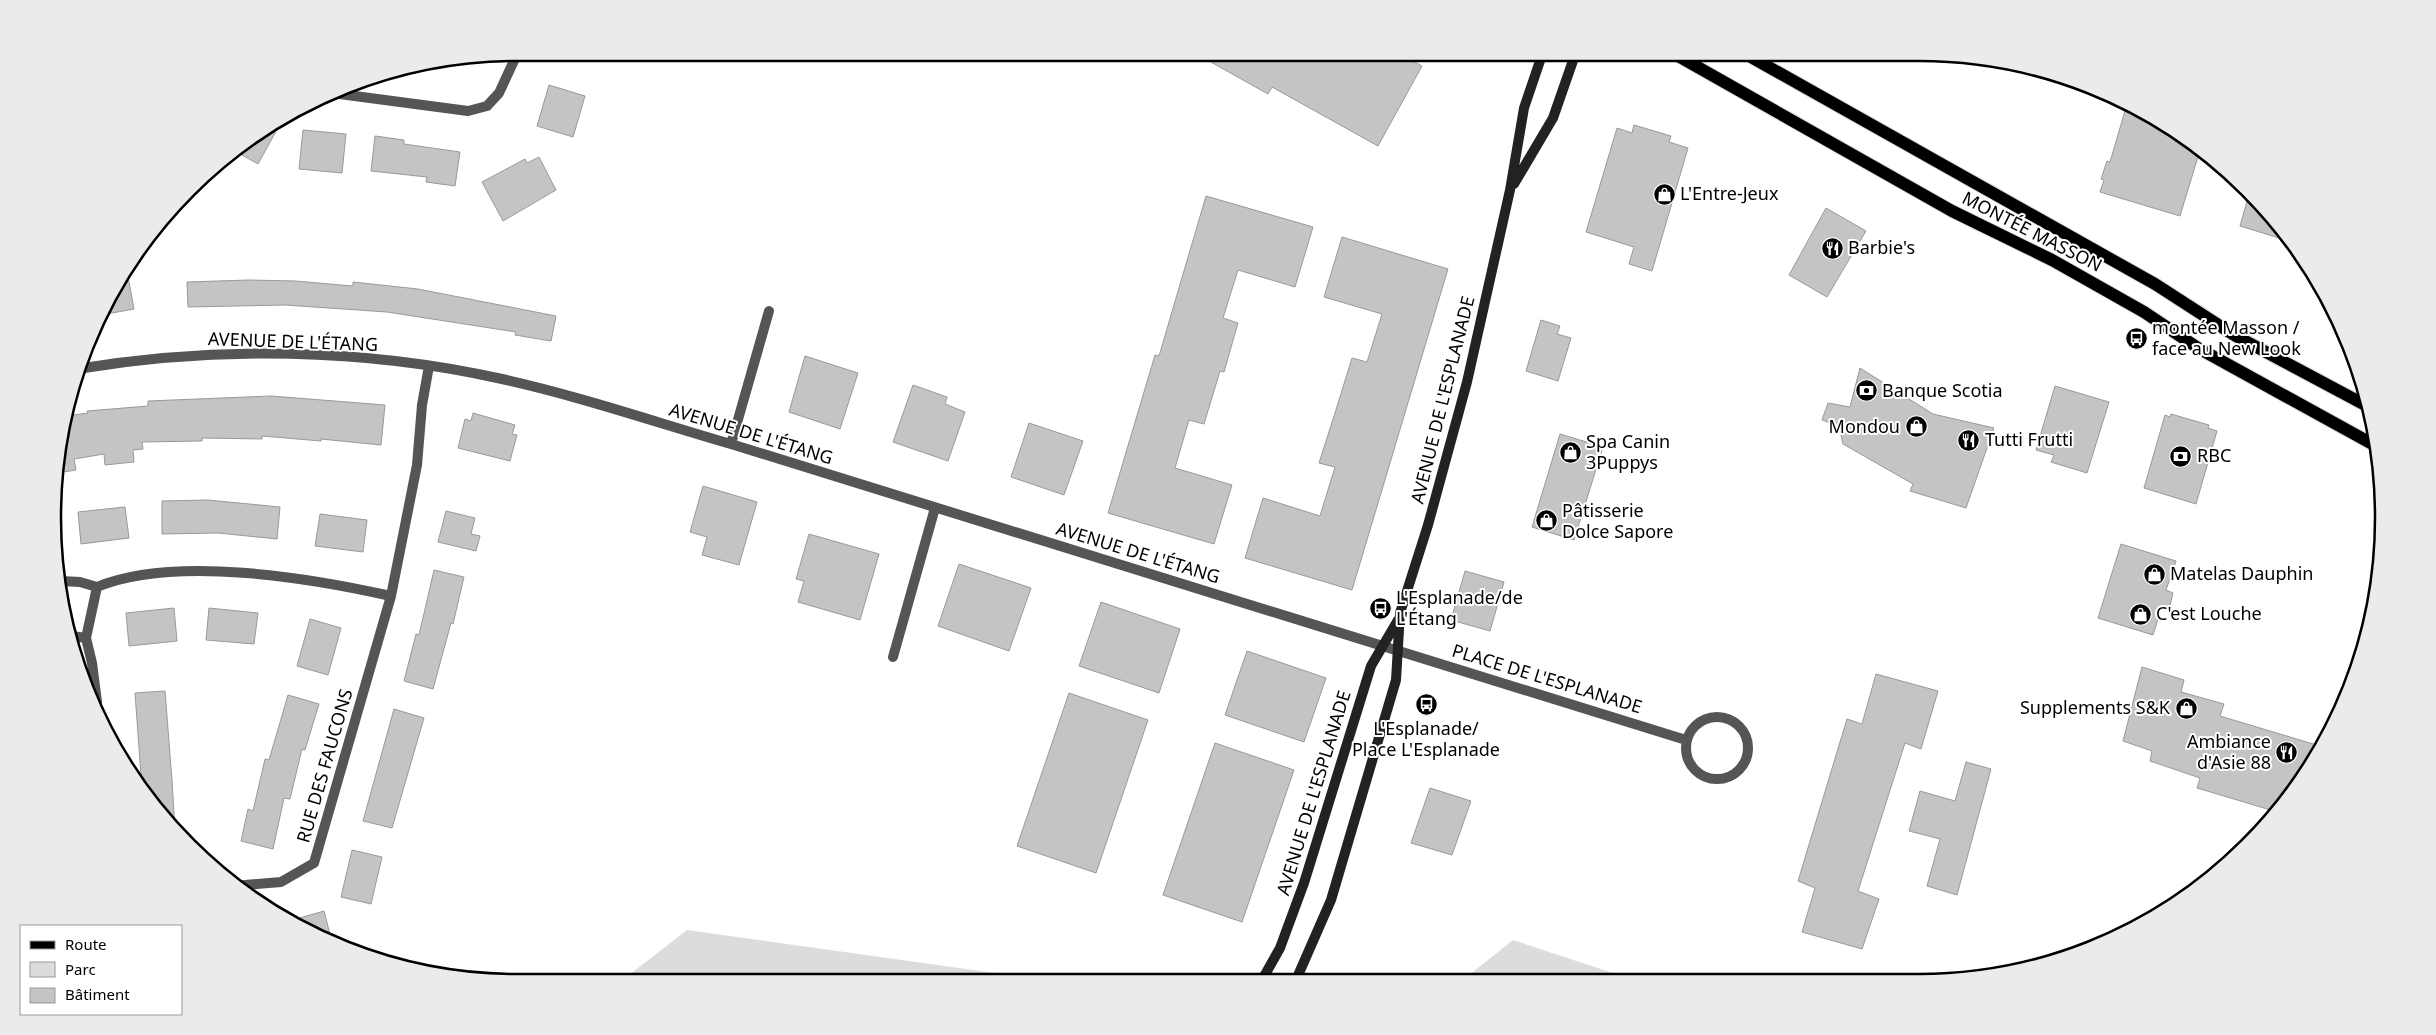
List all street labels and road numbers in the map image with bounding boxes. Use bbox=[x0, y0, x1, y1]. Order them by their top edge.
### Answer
street label: MONTÉE MASSON bbox=[1958, 185, 2107, 277]
street label: AVENUE DE L'ESPLANADE bbox=[1405, 294, 1479, 506]
street label: AVENUE DE L'ÉTANG bbox=[208, 326, 378, 356]
street label: AVENUE DE L'ÉTANG bbox=[666, 397, 836, 469]
street label: AVENUE DE L'ÉTANG bbox=[1053, 516, 1223, 588]
street label: PLACE DE L'ESPLANADE bbox=[1449, 638, 1645, 718]
street label: RUE DES FAUCONS bbox=[291, 686, 358, 845]
street label: AVENUE DE L'ESPLANADE bbox=[1270, 687, 1356, 898]

